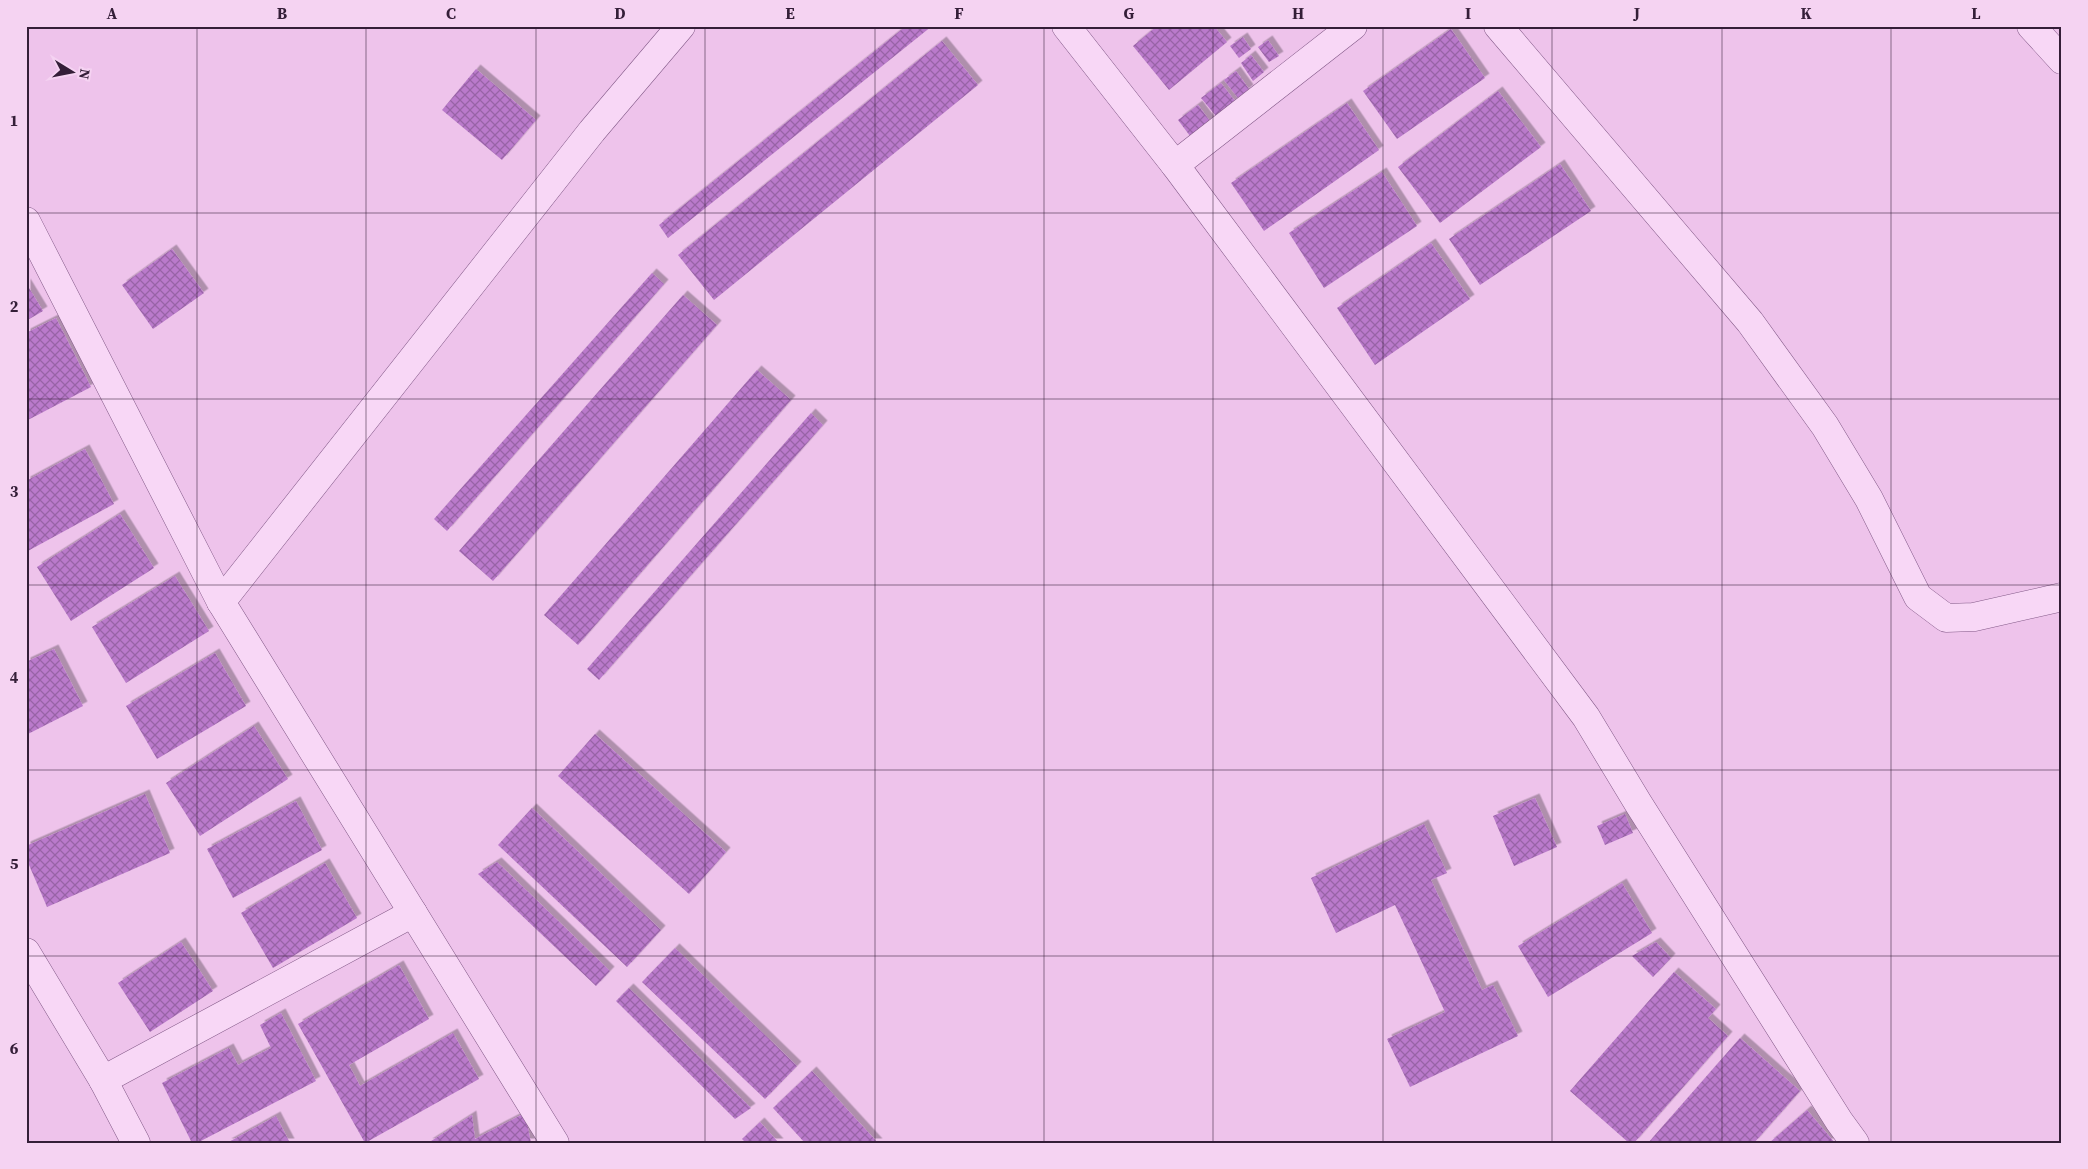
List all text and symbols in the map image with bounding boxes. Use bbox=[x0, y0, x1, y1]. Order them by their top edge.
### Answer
text: A bbox=[107, 2, 118, 24]
text: B bbox=[277, 2, 288, 24]
text: C bbox=[446, 2, 456, 24]
text: D bbox=[614, 2, 626, 24]
text: E bbox=[785, 2, 795, 24]
text: F bbox=[954, 2, 964, 24]
text: G bbox=[1124, 2, 1135, 24]
text: H bbox=[1292, 2, 1304, 24]
text: I bbox=[1465, 2, 1471, 24]
text: J bbox=[1633, 2, 1640, 24]
text: K bbox=[1800, 2, 1812, 24]
text: L bbox=[1971, 2, 1981, 24]
north arrow bbox=[48, 48, 98, 98]
text: N bbox=[74, 67, 96, 81]
text: 1 bbox=[10, 109, 18, 131]
text: 2 bbox=[10, 295, 19, 317]
text: 3 bbox=[10, 480, 19, 502]
text: 4 bbox=[10, 666, 19, 688]
text: 5 bbox=[10, 852, 19, 874]
text: 6 bbox=[10, 1037, 19, 1059]

